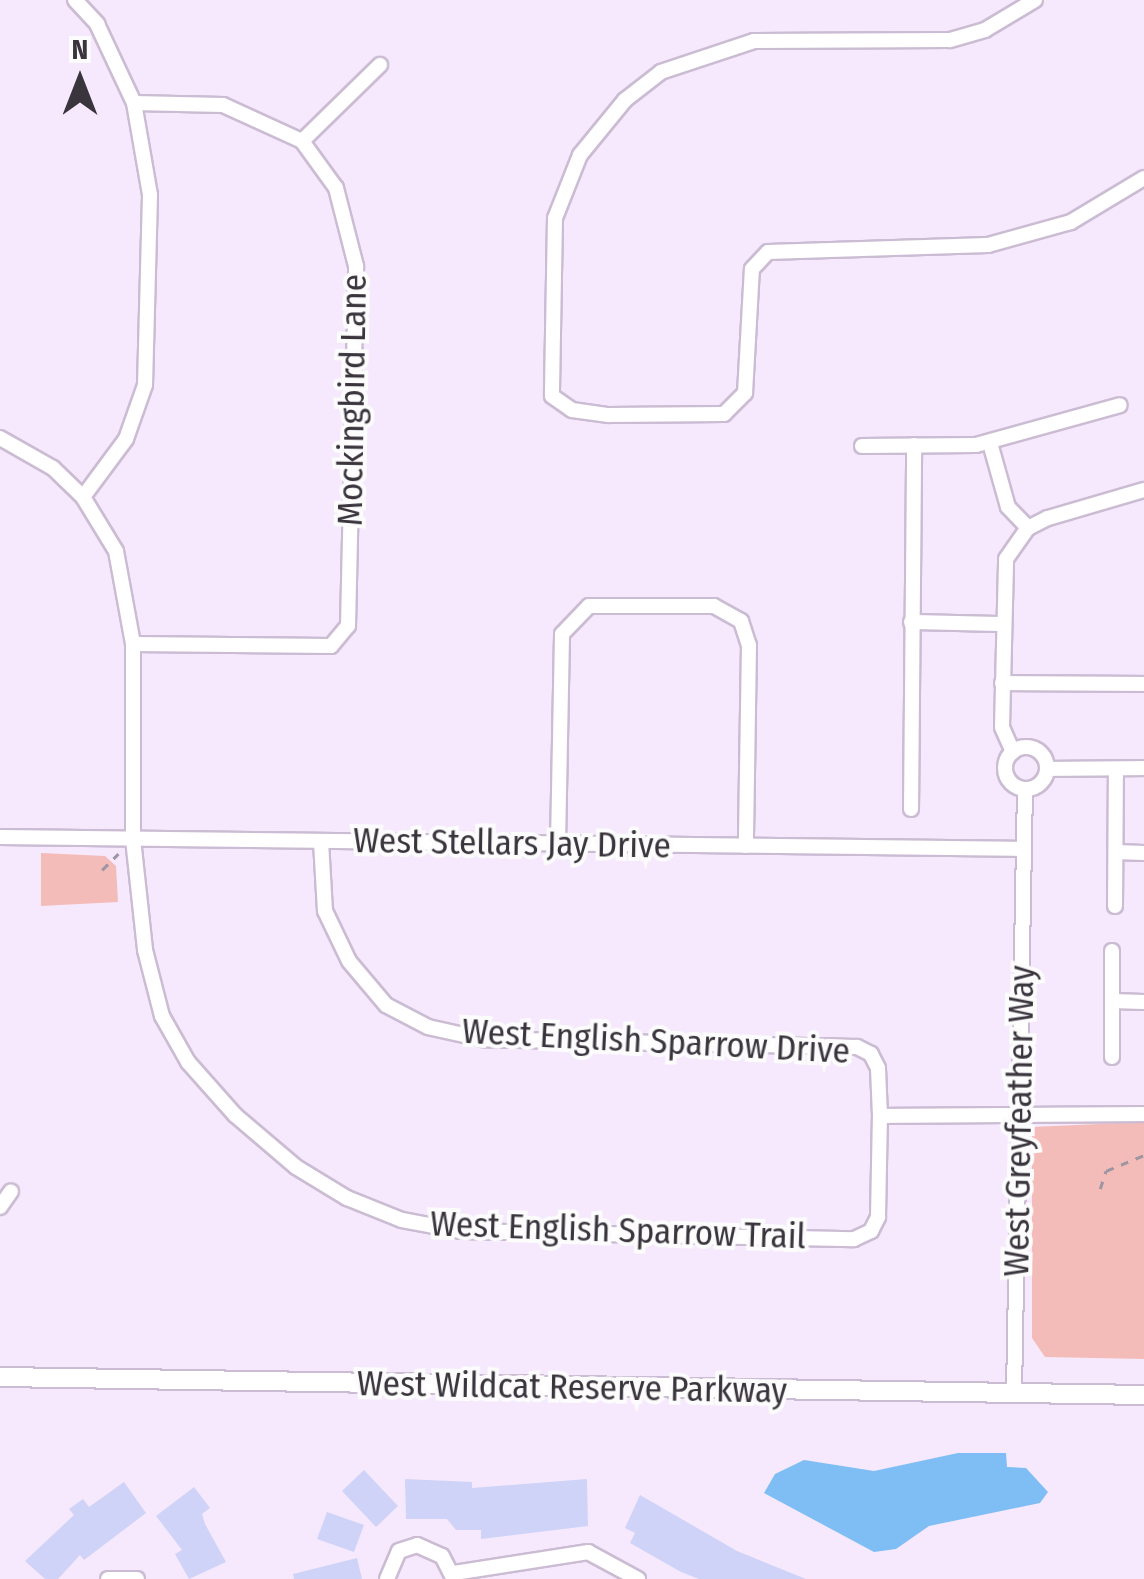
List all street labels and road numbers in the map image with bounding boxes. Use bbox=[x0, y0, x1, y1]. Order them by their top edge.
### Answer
street label: Mockingbird Lane bbox=[329, 274, 375, 526]
street label: West Stellars Jay Drive bbox=[353, 819, 671, 867]
street label: West Greyfeather Way bbox=[995, 965, 1043, 1277]
street label: West English Sparrow Drive bbox=[461, 1010, 851, 1072]
street label: West English Sparrow Trail bbox=[430, 1202, 806, 1258]
street label: West Wildcat Reserve Parkway bbox=[357, 1362, 787, 1412]

